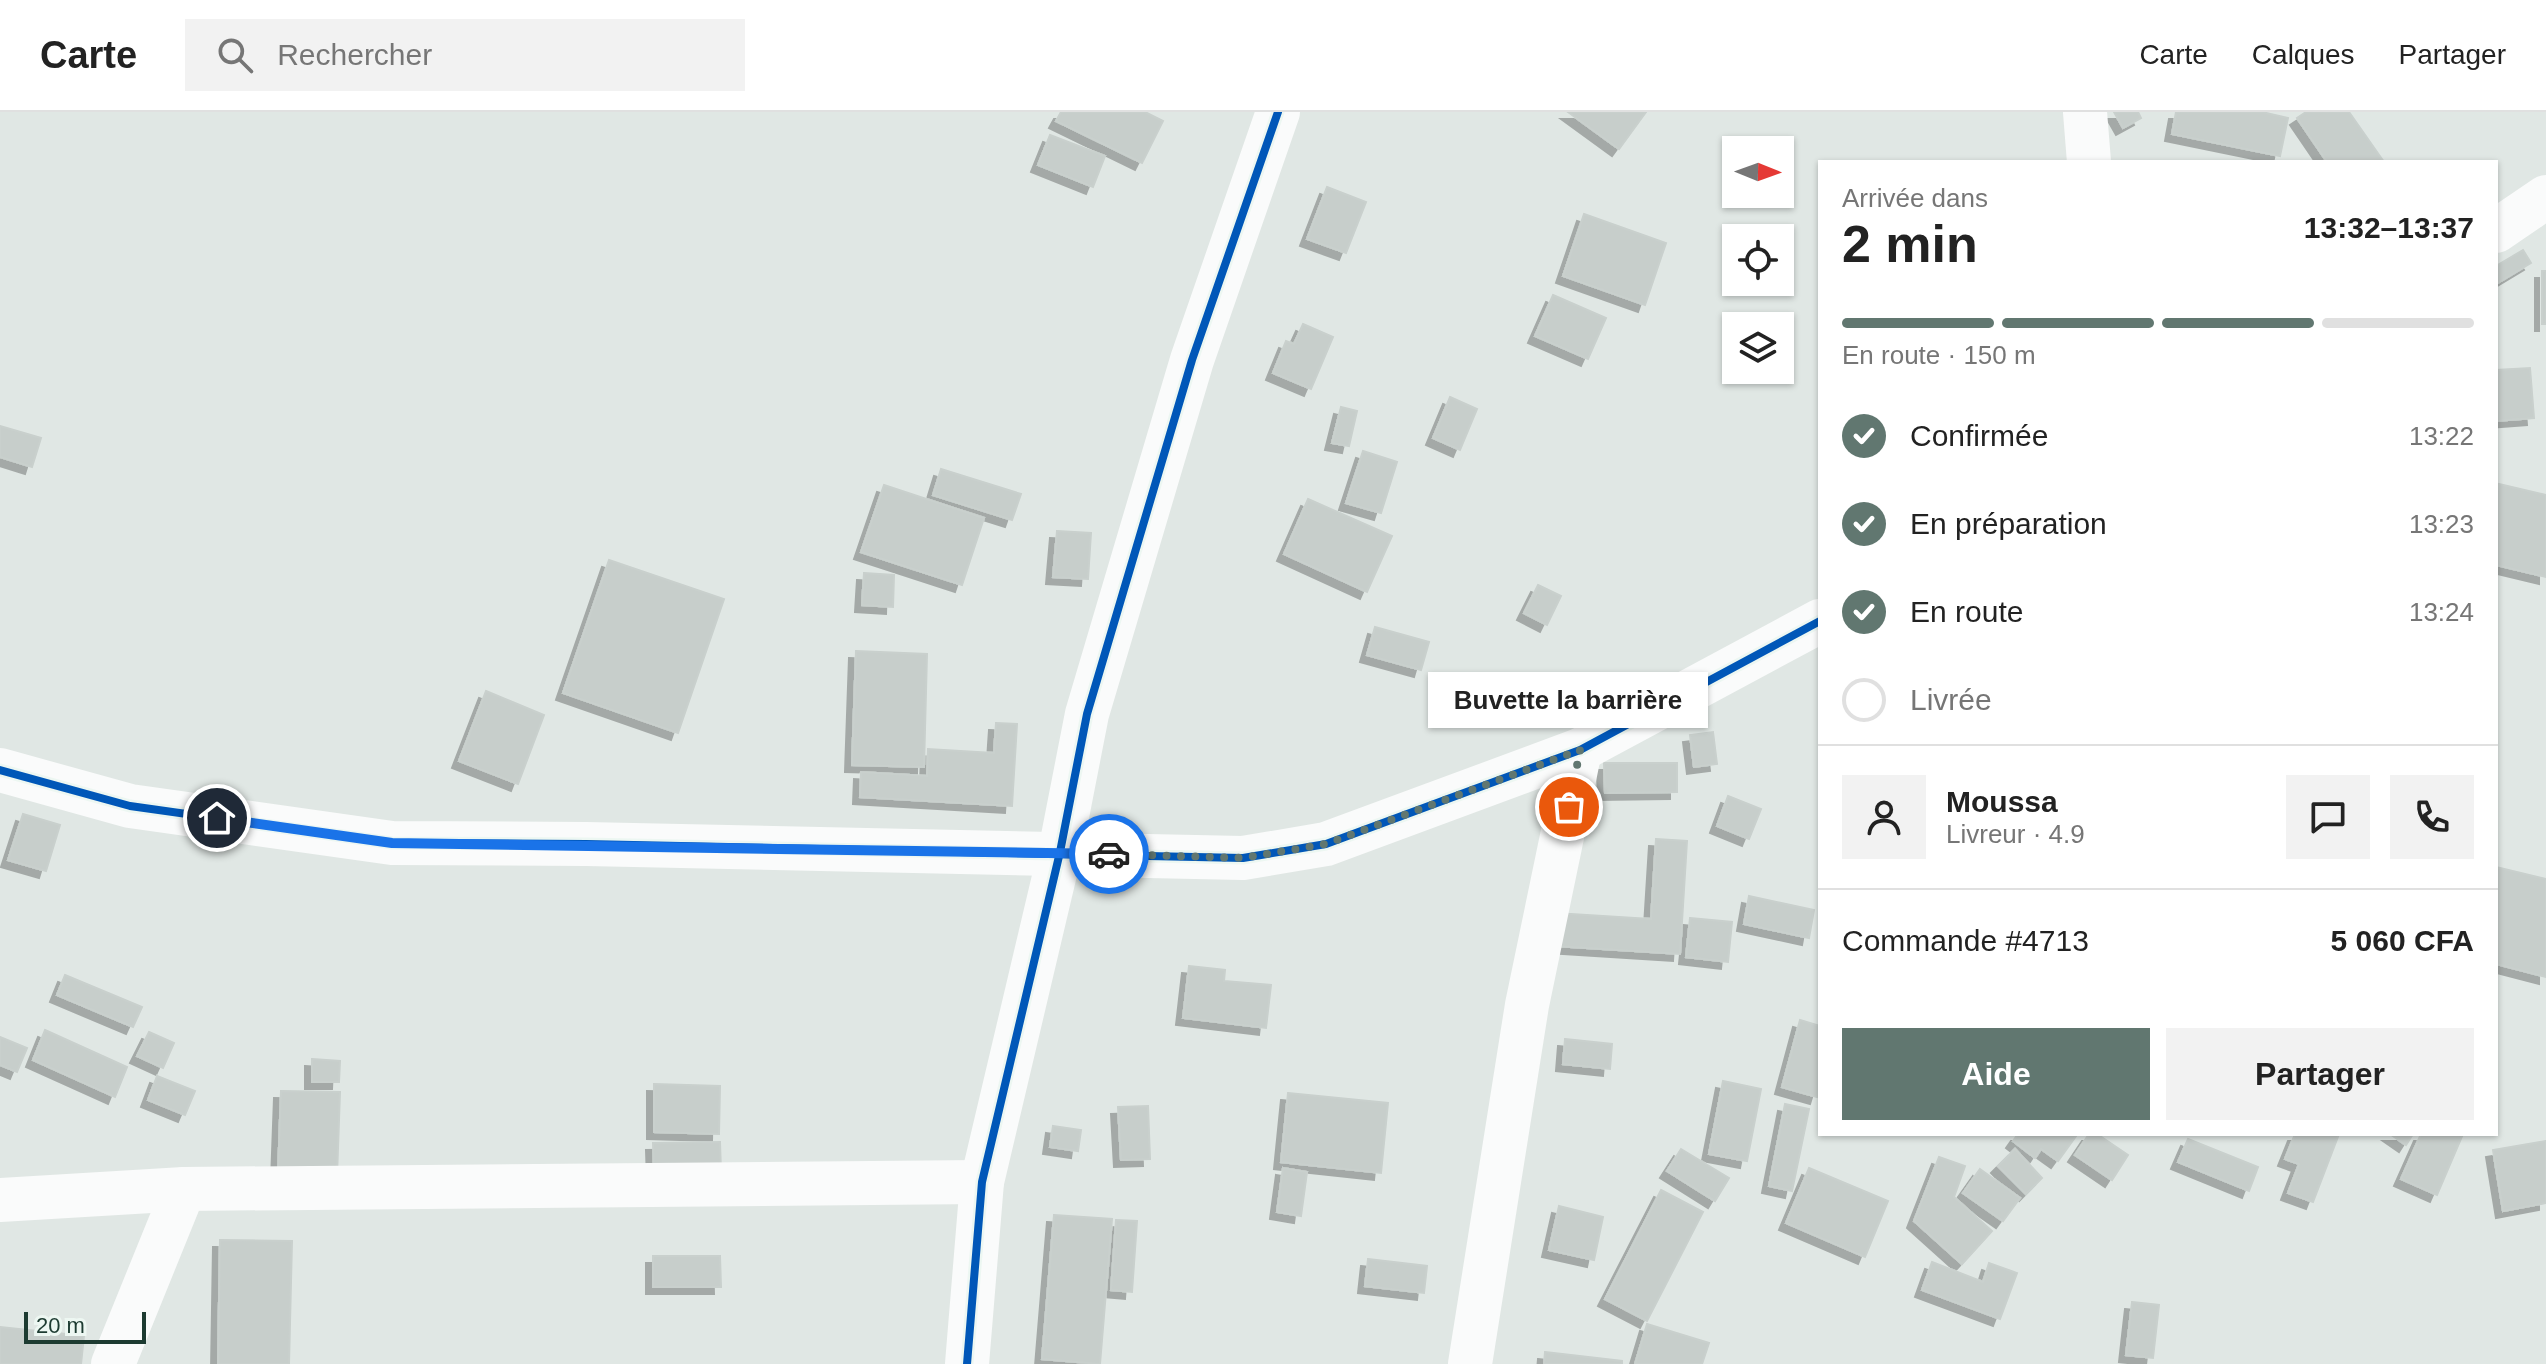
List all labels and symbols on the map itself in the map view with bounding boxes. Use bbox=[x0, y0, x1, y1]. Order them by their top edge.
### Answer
north arrow bbox=[1722, 136, 1794, 208]
callout: Buvette la barrière bbox=[1429, 671, 1709, 727]
pin bbox=[1535, 773, 1603, 841]
pin bbox=[183, 784, 251, 852]
courier bbox=[1069, 814, 1149, 894]
scale bar bbox=[24, 1308, 146, 1344]

